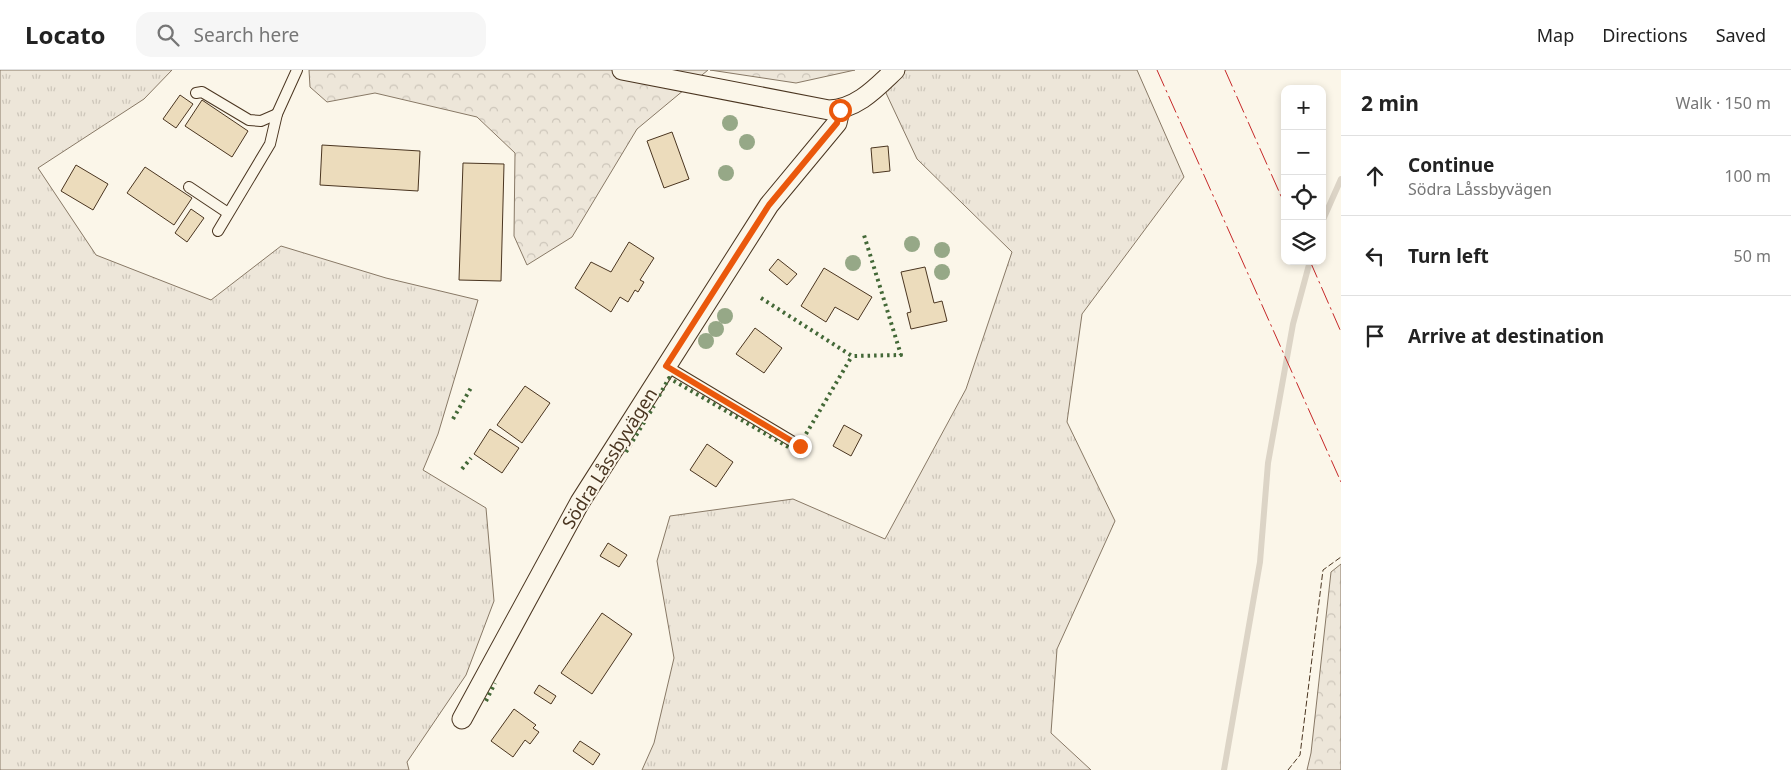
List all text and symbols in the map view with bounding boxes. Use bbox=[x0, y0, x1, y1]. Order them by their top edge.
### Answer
search box bbox=[136, 12, 486, 57]
text: Locato bbox=[25, 18, 106, 51]
icon: search bbox=[154, 21, 182, 49]
text: Search here bbox=[194, 22, 299, 48]
text: Map bbox=[1537, 23, 1574, 47]
text: Directions bbox=[1602, 23, 1688, 47]
text: Saved bbox=[1716, 23, 1766, 47]
map controls bbox=[1281, 85, 1326, 265]
button: + bbox=[1281, 85, 1326, 130]
text: 2 min bbox=[1361, 89, 1419, 117]
text: Walk · 150 m bbox=[1676, 92, 1771, 114]
route start bbox=[829, 99, 852, 122]
button: − bbox=[1281, 130, 1326, 175]
text: Continue bbox=[1408, 152, 1494, 178]
icon: ahead bbox=[1361, 162, 1389, 190]
text: 100 m bbox=[1724, 165, 1771, 187]
button: locate bbox=[1281, 175, 1326, 220]
text: Södra Låssbyvägen bbox=[1408, 178, 1552, 200]
button: layers bbox=[1281, 220, 1326, 265]
icon: left bbox=[1361, 242, 1389, 270]
text: Turn left bbox=[1408, 243, 1489, 269]
text: 50 m bbox=[1734, 245, 1771, 267]
icon: arrive bbox=[1361, 322, 1389, 350]
text: Arrive at destination bbox=[1408, 323, 1604, 349]
street label: Södra Låssbyvägen bbox=[556, 383, 662, 533]
route end bbox=[789, 435, 812, 458]

